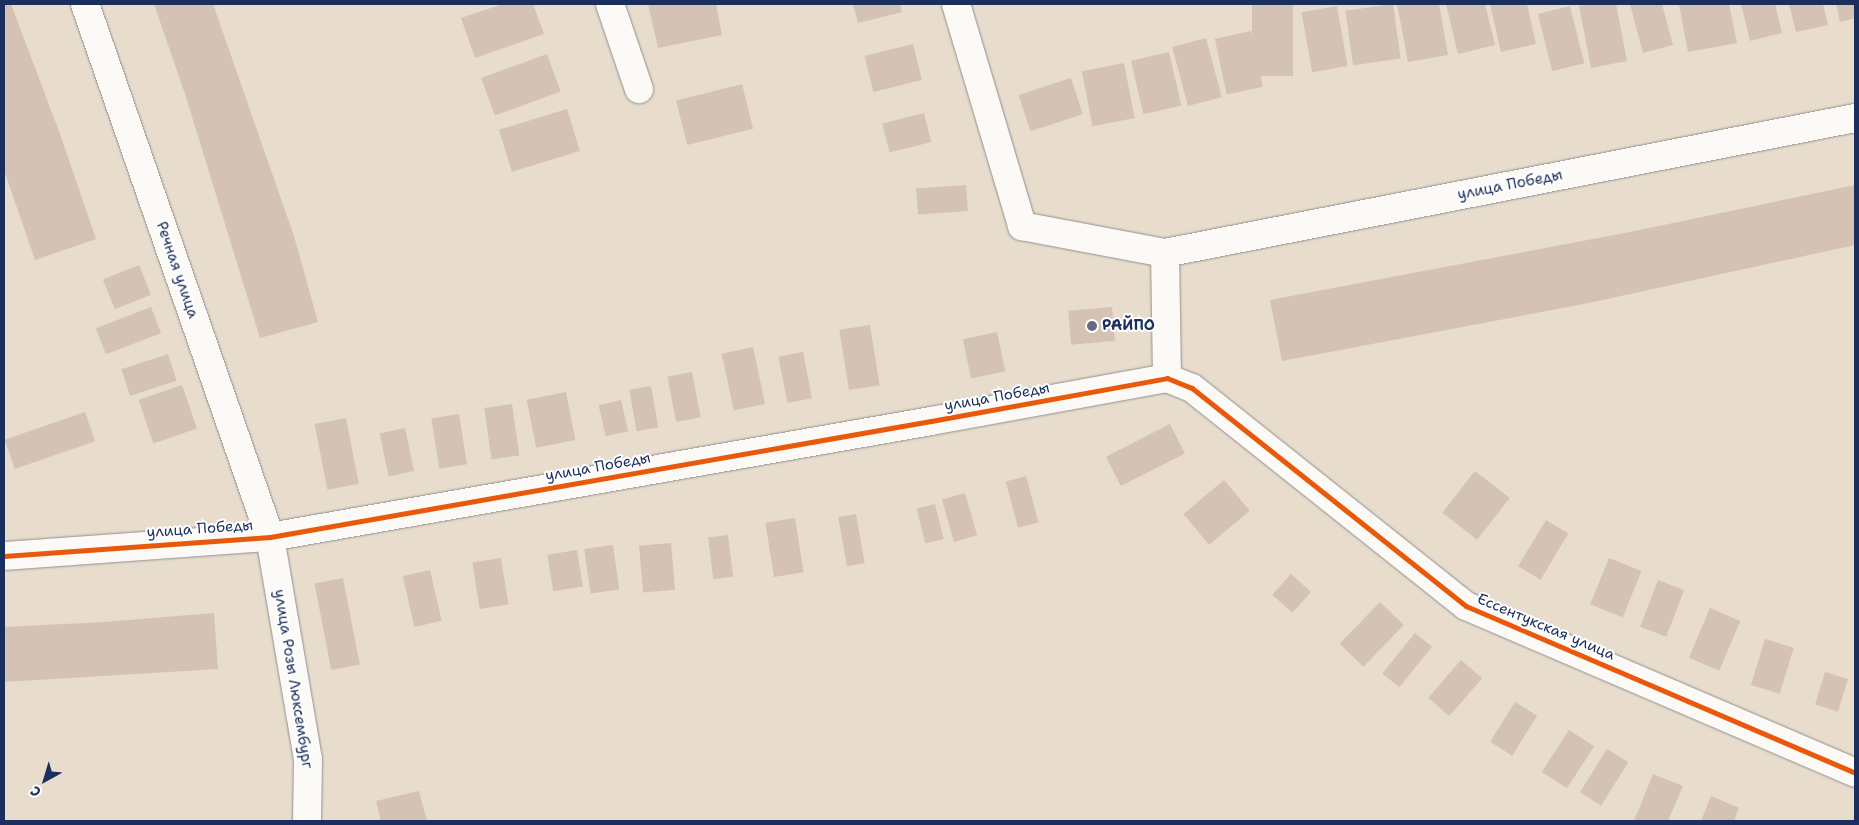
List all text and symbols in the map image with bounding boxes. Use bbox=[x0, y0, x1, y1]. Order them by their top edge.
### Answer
street label: улица Победы bbox=[1456, 166, 1564, 204]
street label: Речная улица bbox=[152, 219, 202, 321]
place label: РАЙПО bbox=[1102, 317, 1155, 335]
marker: РАЙПО bbox=[1086, 320, 1098, 332]
street label: улица Победы bbox=[943, 379, 1051, 415]
street label: улица Победы bbox=[544, 449, 652, 485]
street label: улица Победы bbox=[146, 516, 254, 542]
street label: улица Розы Люксембург bbox=[270, 588, 316, 770]
street label: Ессентукская улица bbox=[1475, 590, 1617, 664]
north arrow bbox=[20, 755, 70, 805]
text: С bbox=[27, 782, 45, 801]

